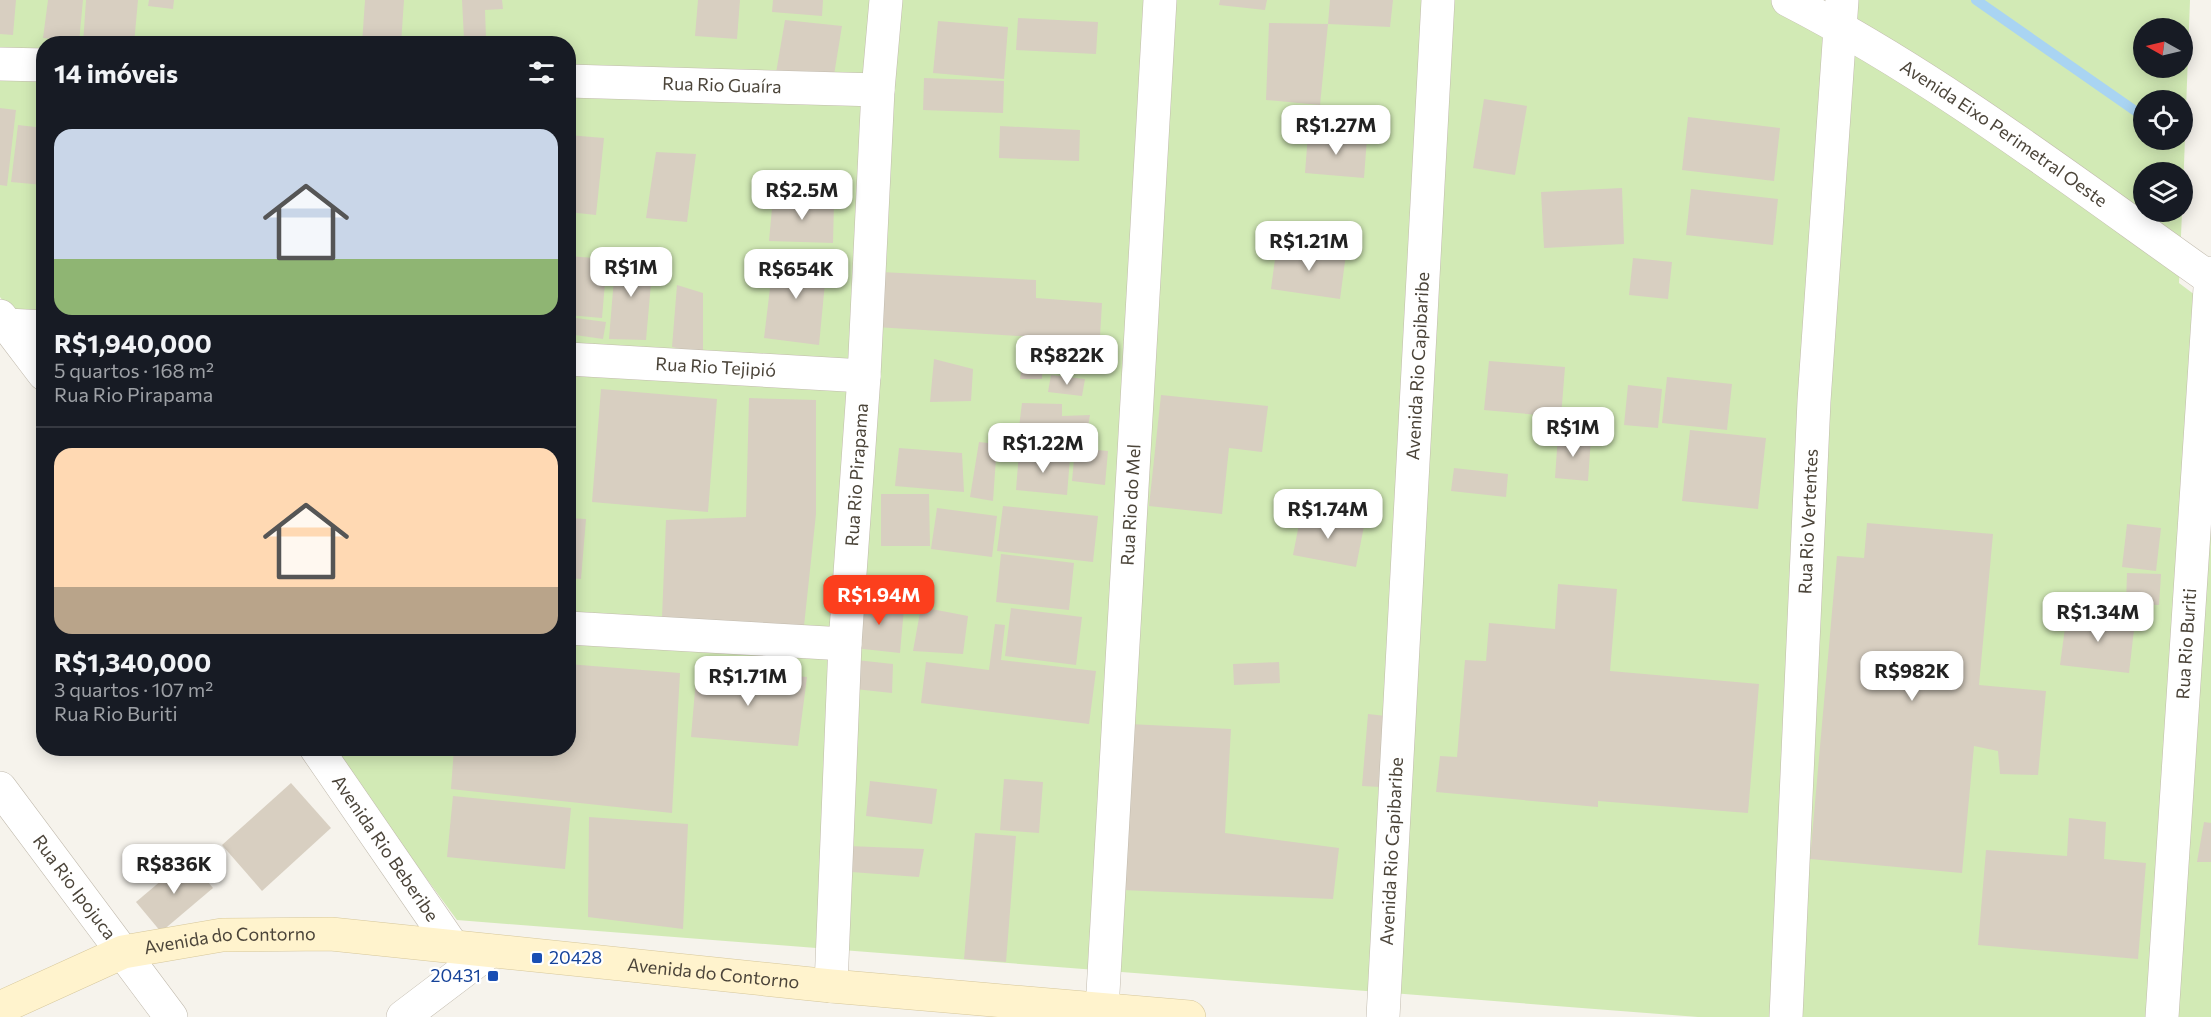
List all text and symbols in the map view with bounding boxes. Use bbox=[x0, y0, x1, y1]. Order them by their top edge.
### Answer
north arrow bbox=[2133, 18, 2193, 78]
map controls bbox=[2133, 18, 2193, 222]
street label: Avenida Eixo Perimetral Oeste bbox=[1897, 55, 2112, 211]
icon: filters bbox=[525, 56, 558, 89]
text: 14 imóveis bbox=[54, 57, 178, 88]
street label: Rua Rio Guaíra bbox=[662, 72, 782, 97]
button: locate bbox=[2133, 90, 2193, 150]
pin: R$1.27M bbox=[1281, 105, 1391, 156]
text: R$1.27M bbox=[1295, 112, 1377, 136]
button: layers bbox=[2133, 162, 2193, 222]
icon: home bbox=[252, 168, 360, 276]
pin: R$2.5M bbox=[753, 170, 851, 221]
text: R$2.5M bbox=[766, 177, 838, 201]
pin: R$1.21M bbox=[1254, 221, 1364, 272]
text: R$1.21M bbox=[1269, 228, 1349, 252]
pin: R$1M bbox=[595, 247, 667, 298]
pin: R$654K bbox=[747, 249, 845, 300]
text: R$1M bbox=[604, 254, 658, 278]
text: R$654K bbox=[758, 256, 834, 280]
street label: Avenida Rio Capibaribe bbox=[1401, 271, 1433, 461]
text: R$1,940,000 bbox=[54, 327, 212, 358]
pin: R$822K bbox=[1018, 335, 1116, 386]
text: R$822K bbox=[1030, 342, 1104, 366]
street label: Rua Rio Tejipió bbox=[655, 352, 777, 381]
text: 5 quartos · 168 m² bbox=[54, 358, 214, 382]
text: Rua Rio Pirapama bbox=[54, 382, 213, 406]
street label: Rua Rio Pirapama bbox=[840, 402, 872, 547]
pin: R$1M bbox=[1537, 407, 1609, 458]
text: R$1M bbox=[1546, 414, 1600, 438]
pin: R$1.22M bbox=[988, 423, 1098, 474]
text: R$1.22M bbox=[1002, 430, 1084, 454]
street label: Rua Rio do Mel bbox=[1116, 443, 1144, 566]
street label: Rua Rio Vertentes bbox=[1793, 448, 1822, 595]
icon: home bbox=[252, 487, 360, 595]
pin: R$1.74M bbox=[1273, 489, 1383, 540]
text: R$1.74M bbox=[1288, 496, 1368, 520]
pin: R$1.94M bbox=[824, 575, 934, 626]
text: R$1.94M bbox=[837, 582, 921, 606]
street label: Rua Rio Buriti bbox=[2171, 587, 2200, 700]
pin: R$1.34M bbox=[2043, 592, 2153, 643]
text: R$1.34M bbox=[2057, 599, 2139, 623]
text: R$1,340,000 bbox=[54, 646, 211, 677]
pin: R$982K bbox=[1863, 651, 1961, 702]
pin: R$1.71M bbox=[693, 656, 803, 707]
text: R$982K bbox=[1874, 658, 1950, 682]
text: R$1.71M bbox=[709, 663, 787, 687]
text: 3 quartos · 107 m² bbox=[54, 677, 213, 701]
text: Rua Rio Buriti bbox=[54, 701, 178, 725]
street label: Avenida Rio Capibaribe bbox=[1375, 756, 1407, 946]
street label: Avenida Rio Beberibe bbox=[328, 771, 444, 925]
street label: Rua Rio Ipojuca bbox=[29, 830, 121, 944]
pin: R$836K bbox=[125, 844, 223, 895]
text: R$836K bbox=[136, 851, 212, 875]
street label: Avenida do Contorno bbox=[142, 922, 316, 958]
place label: 20428 bbox=[549, 946, 602, 968]
marker: 20428 bbox=[530, 951, 544, 965]
street label: Avenida do Contorno bbox=[626, 953, 801, 993]
place label: 20431 bbox=[431, 964, 481, 986]
marker: 20431 bbox=[486, 969, 500, 983]

